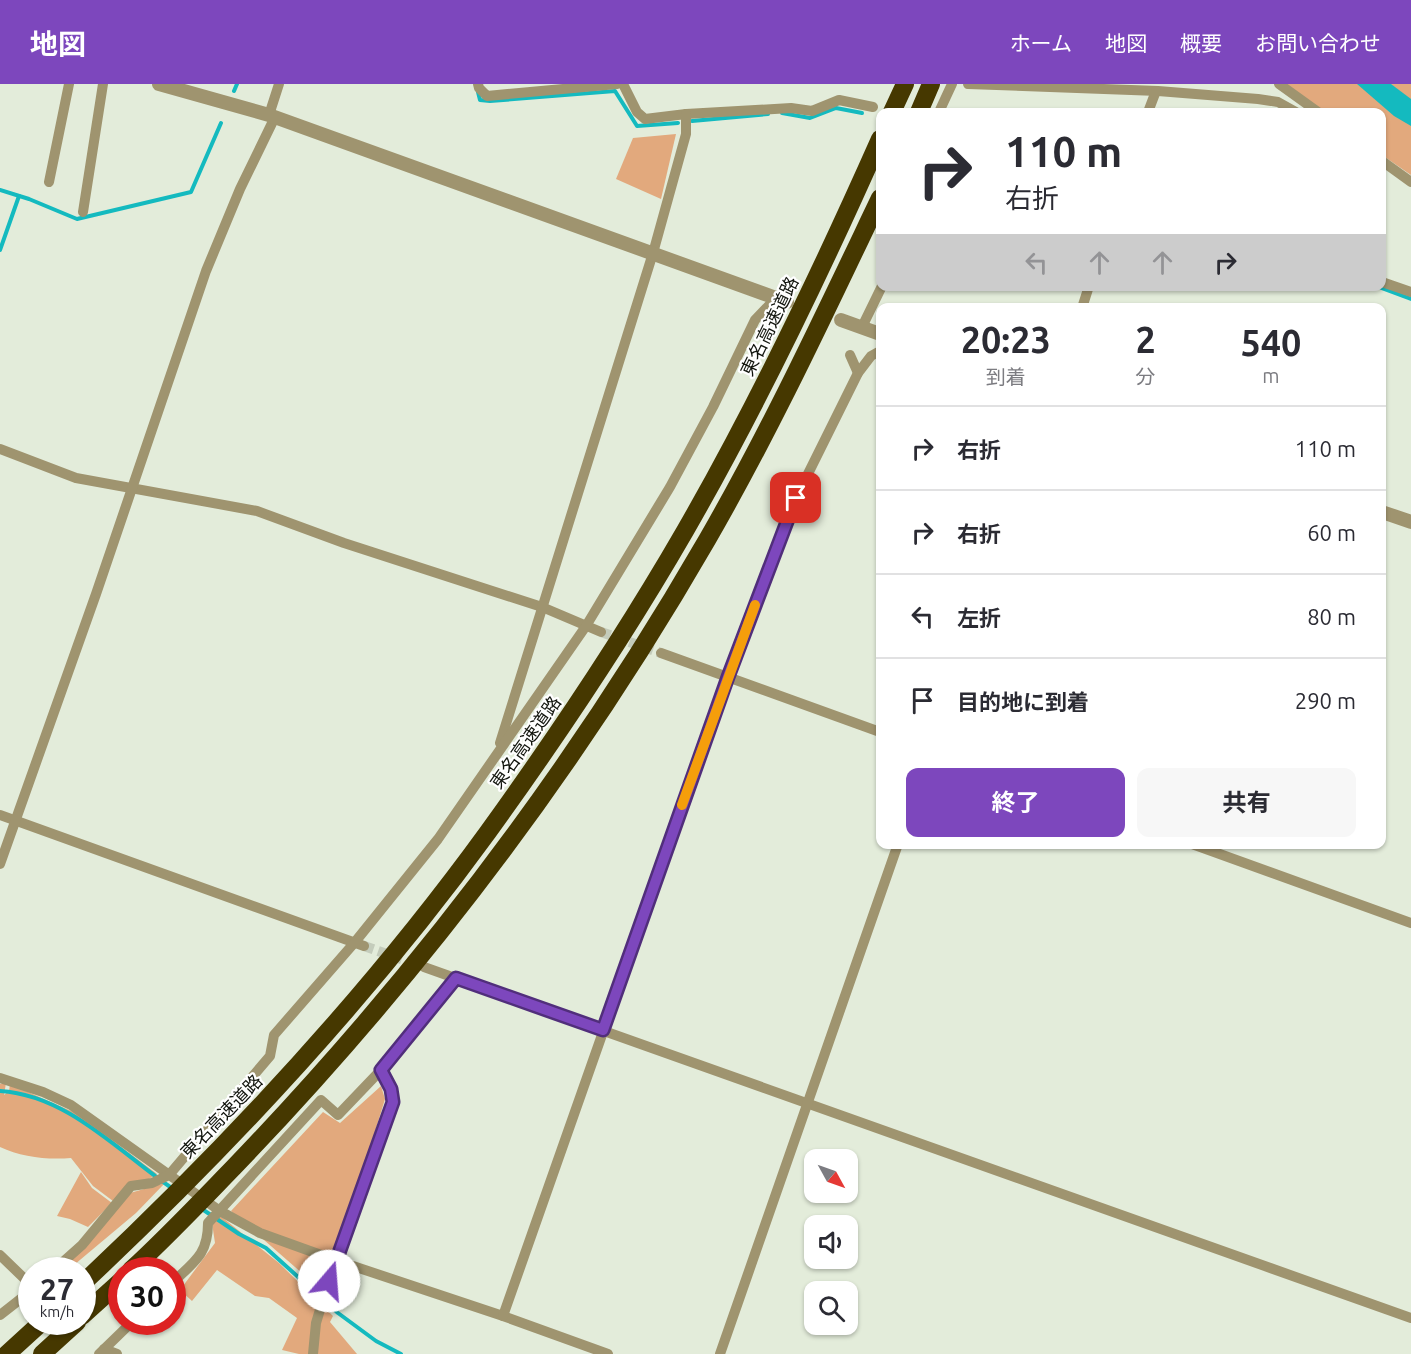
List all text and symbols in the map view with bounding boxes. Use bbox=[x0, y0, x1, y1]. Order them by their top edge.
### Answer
text: 地図 bbox=[30, 28, 86, 59]
text: ホーム bbox=[1010, 31, 1072, 55]
text: 地図 bbox=[1105, 31, 1147, 55]
text: 概要 bbox=[1180, 31, 1222, 55]
text: お問い合わせ bbox=[1255, 31, 1381, 55]
text: 110 m bbox=[1005, 128, 1122, 175]
icon: right bbox=[906, 132, 984, 210]
text: 右折 bbox=[1005, 183, 1059, 213]
icon: left bbox=[1020, 246, 1053, 279]
icon: ahead bbox=[1083, 246, 1116, 279]
icon: ahead bbox=[1146, 246, 1179, 279]
icon: right bbox=[1209, 246, 1242, 279]
street label: 東名高速道路 bbox=[736, 273, 802, 379]
text: 20:23 bbox=[961, 319, 1051, 360]
text: 2 bbox=[1135, 319, 1156, 360]
text: 540 bbox=[1240, 322, 1301, 363]
text: m bbox=[1262, 364, 1280, 387]
text: 到着 bbox=[986, 365, 1026, 388]
text: 分 bbox=[1136, 365, 1156, 388]
icon: right bbox=[906, 432, 939, 465]
text: 110 m bbox=[1295, 436, 1356, 461]
text: 右折 bbox=[957, 437, 1001, 462]
pin bbox=[770, 472, 821, 523]
icon: arrive bbox=[779, 481, 812, 514]
icon: right bbox=[906, 516, 939, 549]
text: 60 m bbox=[1307, 520, 1356, 545]
text: 右折 bbox=[957, 521, 1001, 546]
icon: left bbox=[906, 600, 939, 633]
text: 80 m bbox=[1307, 604, 1356, 629]
text: 左折 bbox=[957, 605, 1001, 630]
icon: arrive bbox=[906, 684, 939, 717]
text: 290 m bbox=[1295, 688, 1356, 713]
text: 目的地に到着 bbox=[957, 689, 1089, 714]
street label: 東名高速道路 bbox=[486, 692, 564, 792]
button: 終了 bbox=[906, 768, 1125, 837]
button: 共有 bbox=[1137, 768, 1356, 837]
street label: 東名高速道路 bbox=[176, 1070, 266, 1162]
north arrow bbox=[804, 1149, 858, 1203]
map controls bbox=[804, 1149, 858, 1335]
button: sound bbox=[804, 1215, 858, 1269]
position arrow bbox=[297, 1249, 361, 1313]
speed limit sign: 30 bbox=[108, 1257, 186, 1335]
text: 27 bbox=[40, 1272, 74, 1306]
button: search bbox=[804, 1281, 858, 1335]
text: km/h bbox=[40, 1303, 74, 1320]

